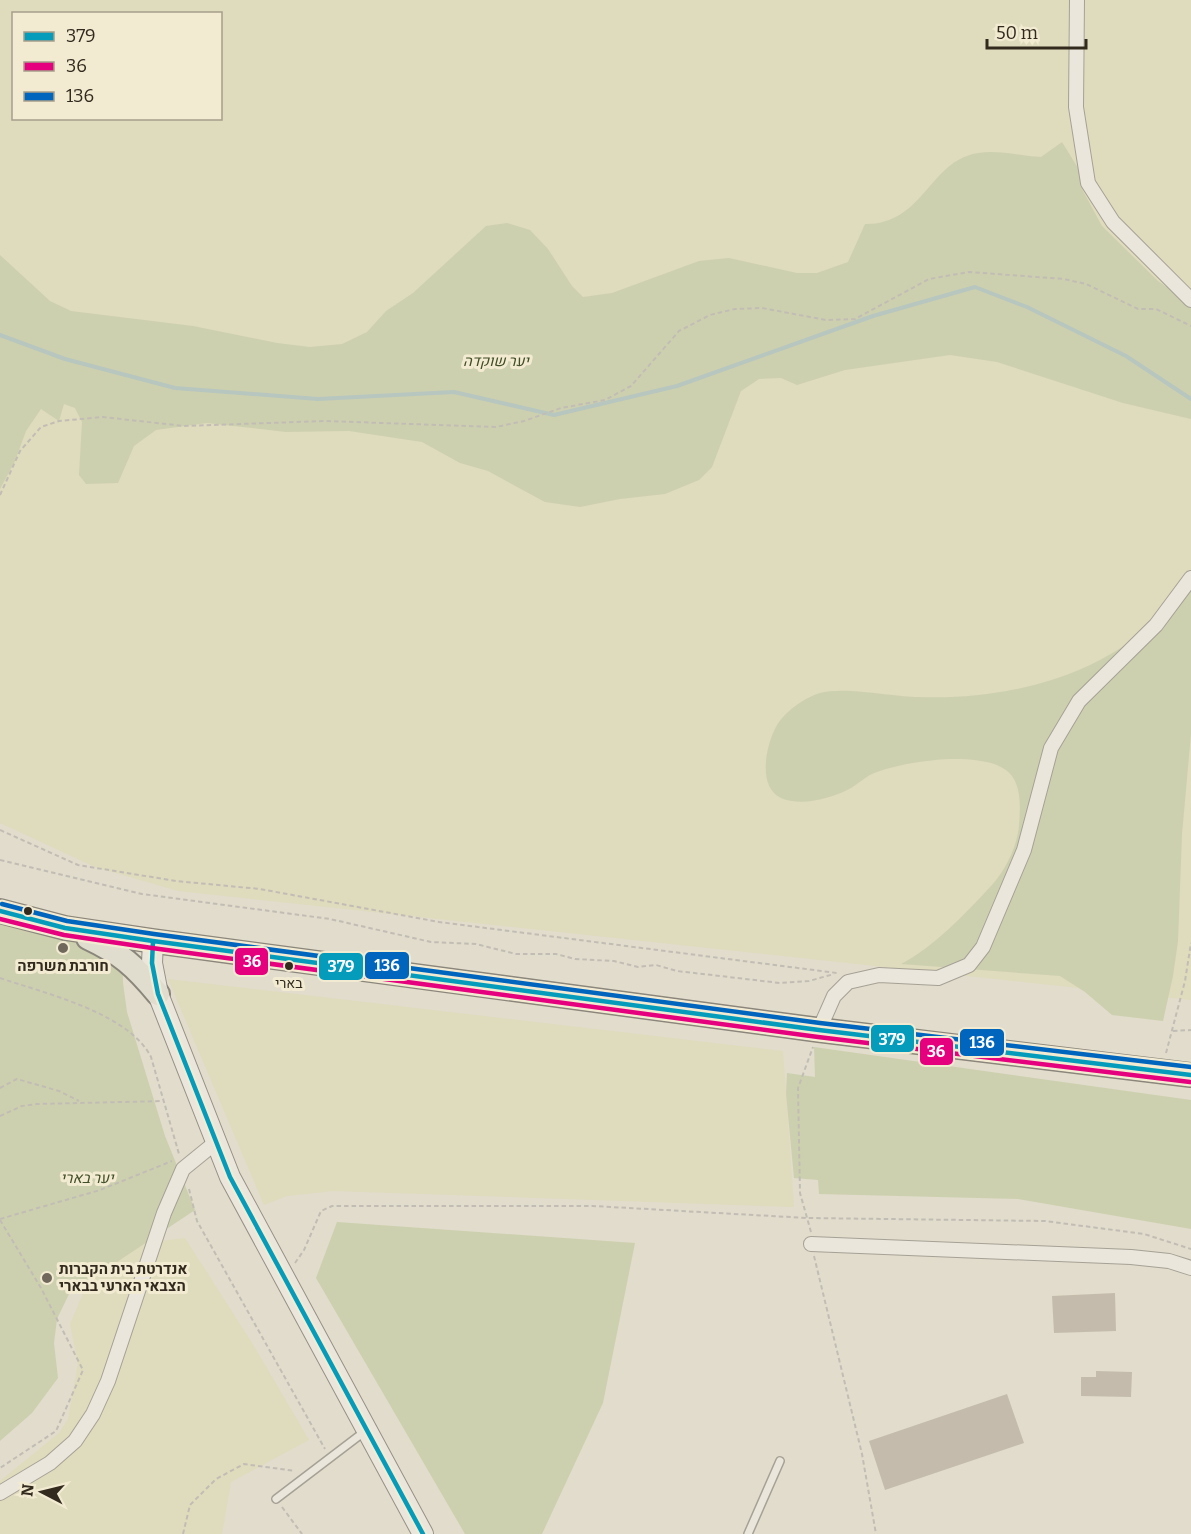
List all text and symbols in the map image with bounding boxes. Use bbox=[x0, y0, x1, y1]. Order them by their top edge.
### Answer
legend bbox=[12, 12, 222, 120]
scale bar bbox=[987, 12, 1086, 50]
text: 50 m bbox=[996, 22, 1038, 44]
text: 379 bbox=[66, 25, 96, 47]
text: 36 bbox=[66, 55, 87, 77]
text: 136 bbox=[66, 85, 94, 107]
park label: יער שוקדה bbox=[463, 352, 530, 370]
unlabelled marker bbox=[22, 905, 34, 917]
marker: חורבת משרפה bbox=[56, 941, 70, 955]
line badge: 36 bbox=[234, 947, 269, 976]
line badge: 136 bbox=[364, 951, 410, 980]
text: 36 bbox=[243, 952, 262, 971]
line badge: 379 bbox=[318, 952, 364, 981]
text: 136 bbox=[374, 956, 400, 975]
place label: חורבת משרפה bbox=[17, 957, 109, 975]
text: 379 bbox=[327, 957, 355, 976]
marker: בארי bbox=[283, 960, 295, 972]
place label: בארי bbox=[275, 975, 303, 992]
line badge: 379 bbox=[870, 1024, 915, 1053]
line badge: 136 bbox=[959, 1028, 1005, 1057]
text: 379 bbox=[878, 1030, 906, 1049]
text: 136 bbox=[969, 1033, 995, 1052]
line badge: 36 bbox=[919, 1037, 954, 1066]
text: 36 bbox=[927, 1042, 946, 1061]
park label: יער בארי bbox=[61, 1169, 115, 1187]
place label: אנדרטת בית הקברות הצבאי הארעי בבארי bbox=[59, 1260, 187, 1295]
marker: אנדרטת בית הקברות הצבאי הארעי בבארי bbox=[40, 1271, 54, 1285]
north arrow bbox=[12, 1462, 72, 1522]
text: N bbox=[17, 1483, 38, 1498]

